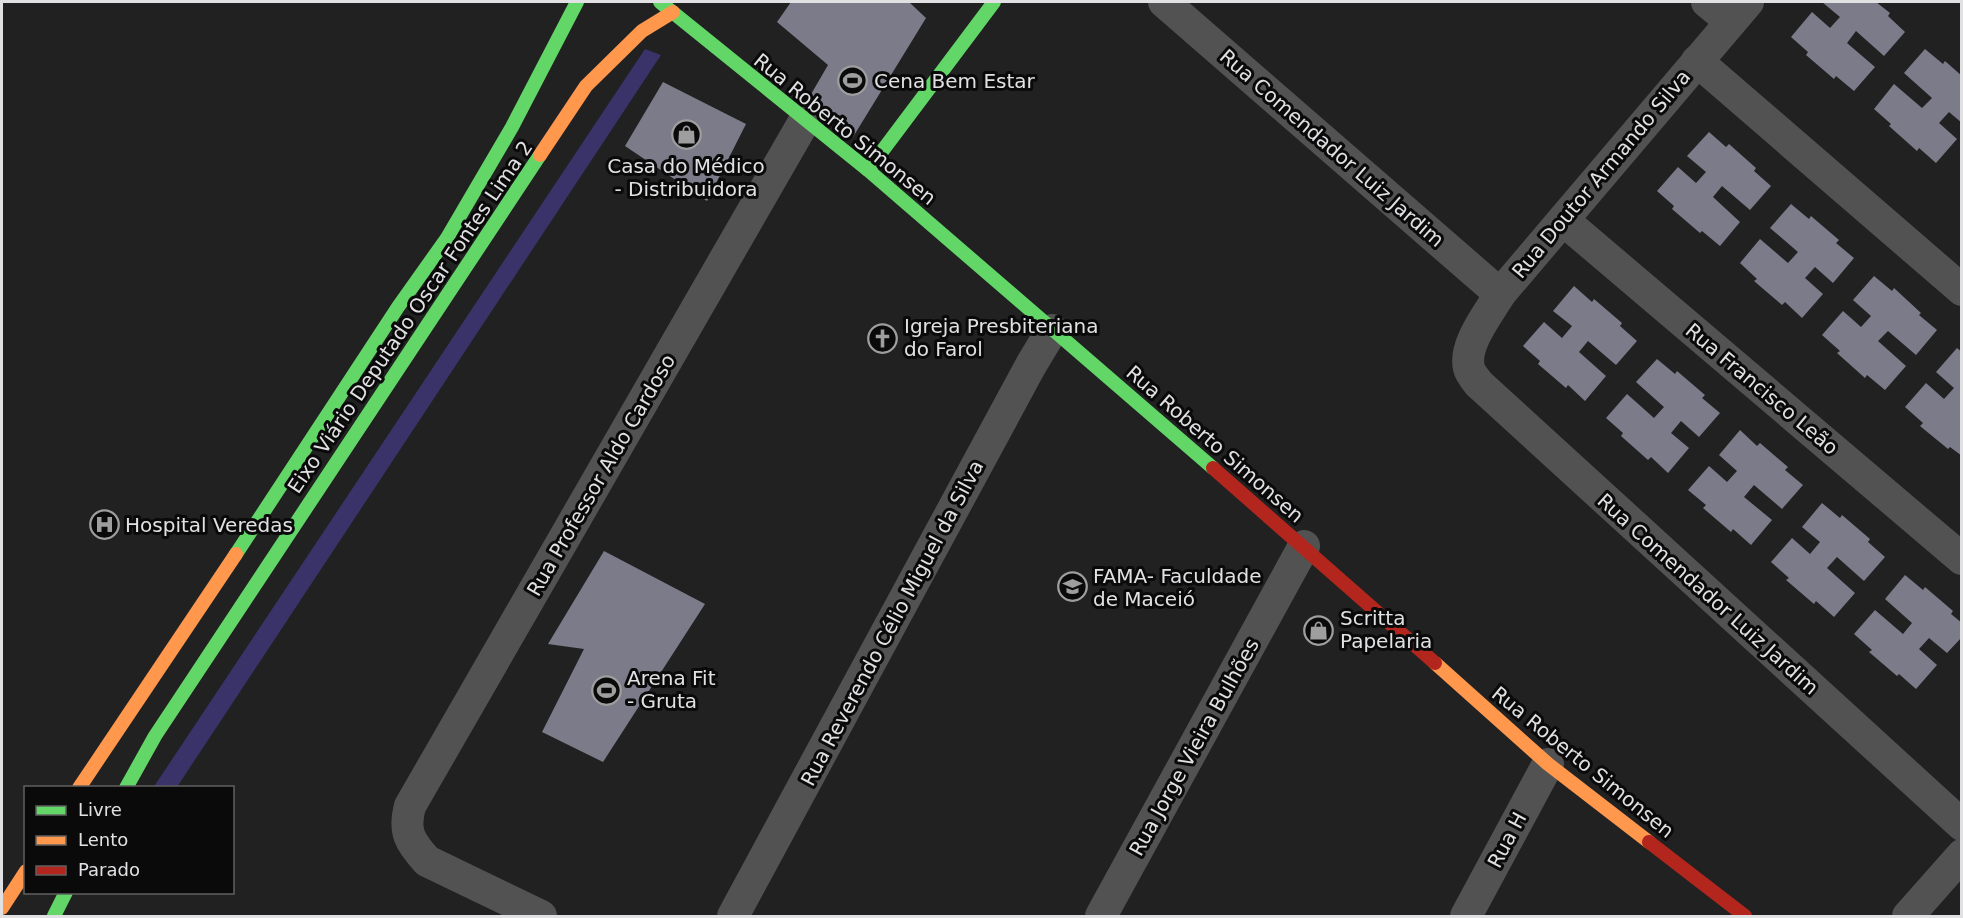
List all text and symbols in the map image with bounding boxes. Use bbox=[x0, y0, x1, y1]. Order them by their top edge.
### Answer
street label: Rua Comendador Luiz Jardim bbox=[1215, 44, 1449, 252]
street label: Rua Roberto Simonsen bbox=[749, 48, 941, 210]
sports icon: Cena Bem Estar bbox=[837, 65, 869, 97]
street label: Rua Doutor Armando Silva bbox=[1507, 65, 1695, 283]
place label: Cena Bem Estar bbox=[874, 69, 1036, 93]
shop icon: Casa do Médico - Distribuidora bbox=[670, 119, 702, 151]
street label: Eixo Viário Deputado Oscar Fontes Lima 2 bbox=[283, 136, 537, 498]
place label: Casa do Médico - Distribuidora bbox=[607, 154, 765, 201]
place label: Igreja Presbiteriana do Farol bbox=[904, 314, 1098, 361]
street label: Rua Francisco Leão bbox=[1681, 318, 1843, 460]
church icon: Igreja Presbiteriana do Farol bbox=[867, 322, 899, 354]
street label: Rua Professor Aldo Cardoso bbox=[522, 350, 680, 600]
street label: Rua Roberto Simonsen bbox=[1121, 360, 1309, 528]
street label: Rua Reverendo Célio Miguel da Silva bbox=[796, 456, 988, 790]
street label: Rua Comendador Luiz Jardim bbox=[1593, 488, 1823, 700]
hospital icon: Hospital Veredas bbox=[88, 509, 120, 541]
place label: Hospital Veredas bbox=[125, 513, 293, 537]
place label: FAMA- Faculdade de Maceió bbox=[1093, 564, 1262, 611]
school or university icon: FAMA- Faculdade de Maceió bbox=[1056, 571, 1088, 603]
place label: Scritta Papelaria bbox=[1340, 606, 1432, 653]
shop icon: Scritta Papelaria bbox=[1303, 614, 1335, 646]
street label: Rua Jorge Vieira Bulhões bbox=[1124, 634, 1264, 860]
place label: Arena Fit - Gruta bbox=[627, 666, 716, 713]
sports icon: Arena Fit - Gruta bbox=[590, 674, 622, 706]
street label: Rua Roberto Simonsen bbox=[1487, 681, 1679, 843]
legend bbox=[24, 786, 234, 894]
text: Livre bbox=[78, 799, 122, 820]
street label: Rua H bbox=[1482, 808, 1532, 872]
text: Lento bbox=[78, 829, 128, 850]
text: Parado bbox=[78, 859, 140, 880]

